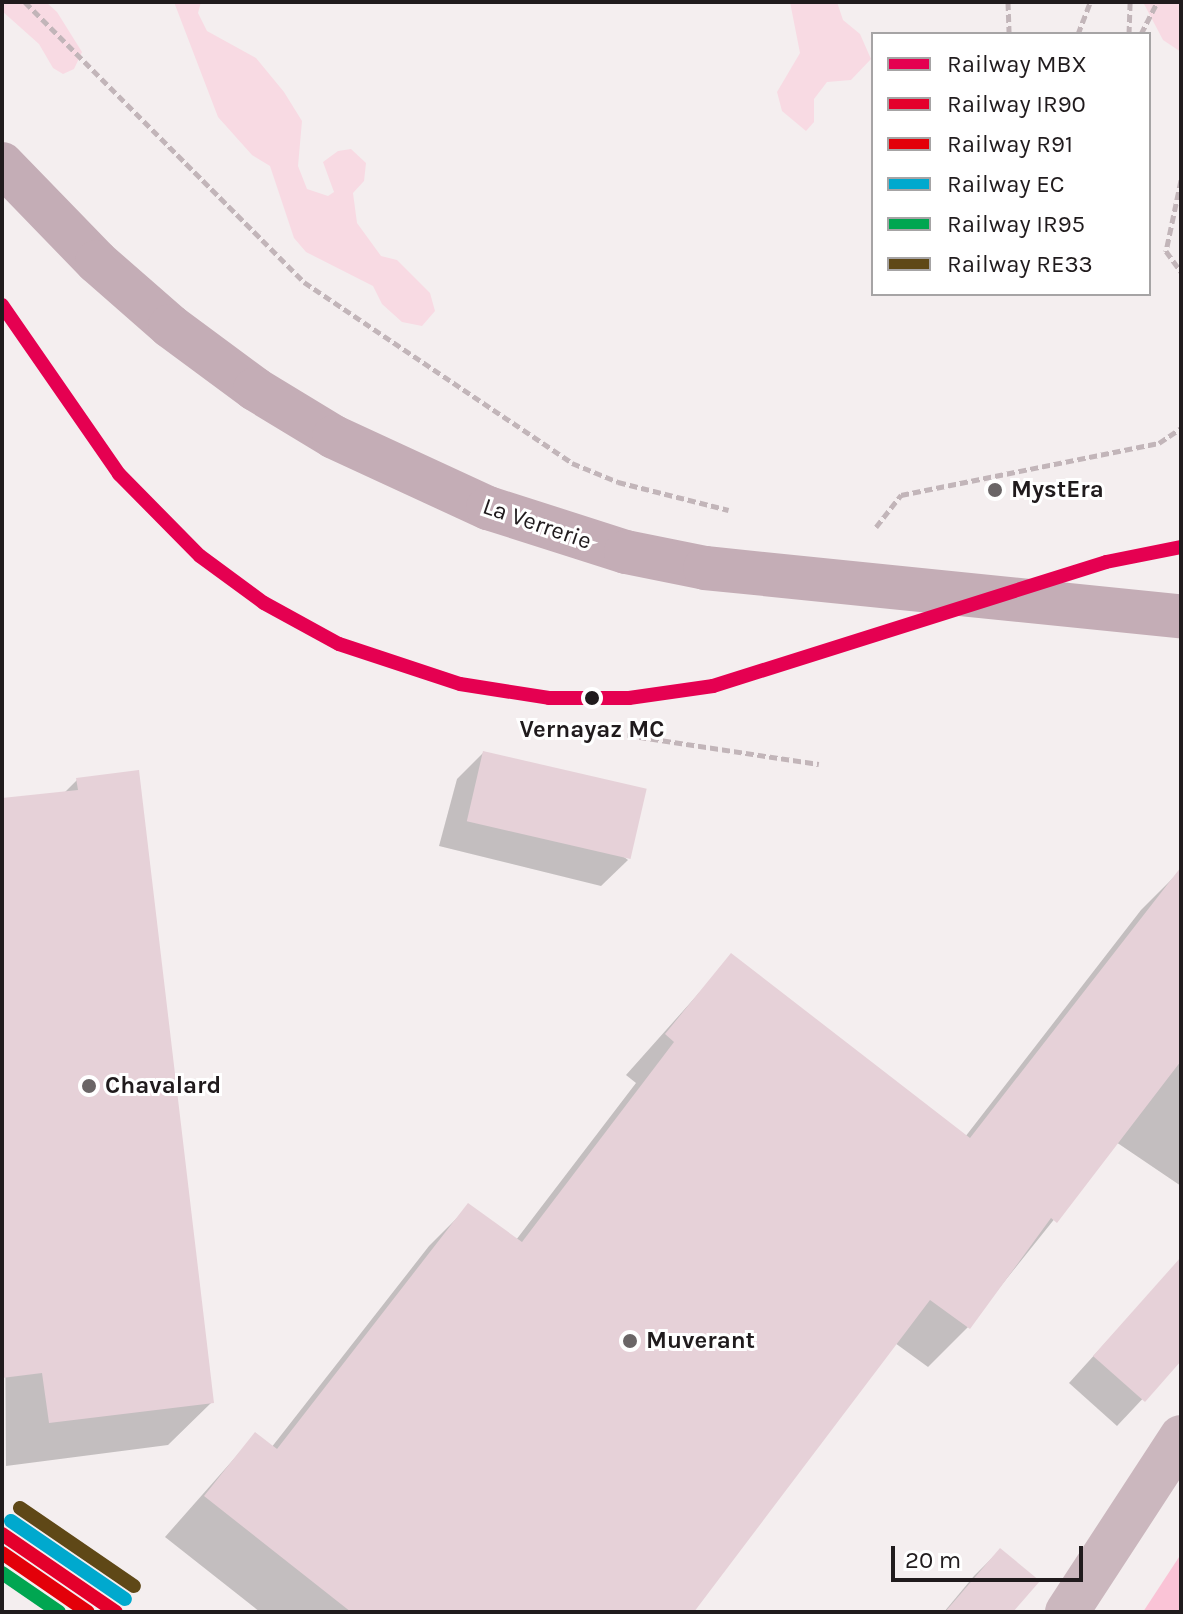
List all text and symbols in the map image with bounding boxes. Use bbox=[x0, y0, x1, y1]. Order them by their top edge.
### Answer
legend bbox=[871, 32, 1151, 296]
text: Railway MBX bbox=[947, 50, 1087, 78]
text: Railway IR90 bbox=[947, 90, 1086, 118]
text: Railway R91 bbox=[947, 130, 1073, 158]
text: Railway EC bbox=[947, 170, 1064, 198]
text: Railway IR95 bbox=[947, 210, 1085, 238]
text: Railway RE33 bbox=[947, 250, 1093, 278]
place label: MystEra bbox=[1011, 476, 1104, 504]
marker: MystEra bbox=[986, 481, 1004, 499]
street label: La Verrerie bbox=[479, 492, 595, 556]
marker: Vernayaz MC bbox=[578, 684, 606, 712]
place label: Vernayaz MC bbox=[520, 716, 664, 744]
place label: Chavalard bbox=[105, 1072, 221, 1100]
marker: Chavalard bbox=[80, 1077, 98, 1095]
place label: Muverant bbox=[646, 1327, 755, 1355]
marker: Muverant bbox=[621, 1332, 639, 1350]
scale bar bbox=[895, 1530, 1087, 1580]
text: 20 m bbox=[905, 1546, 961, 1574]

